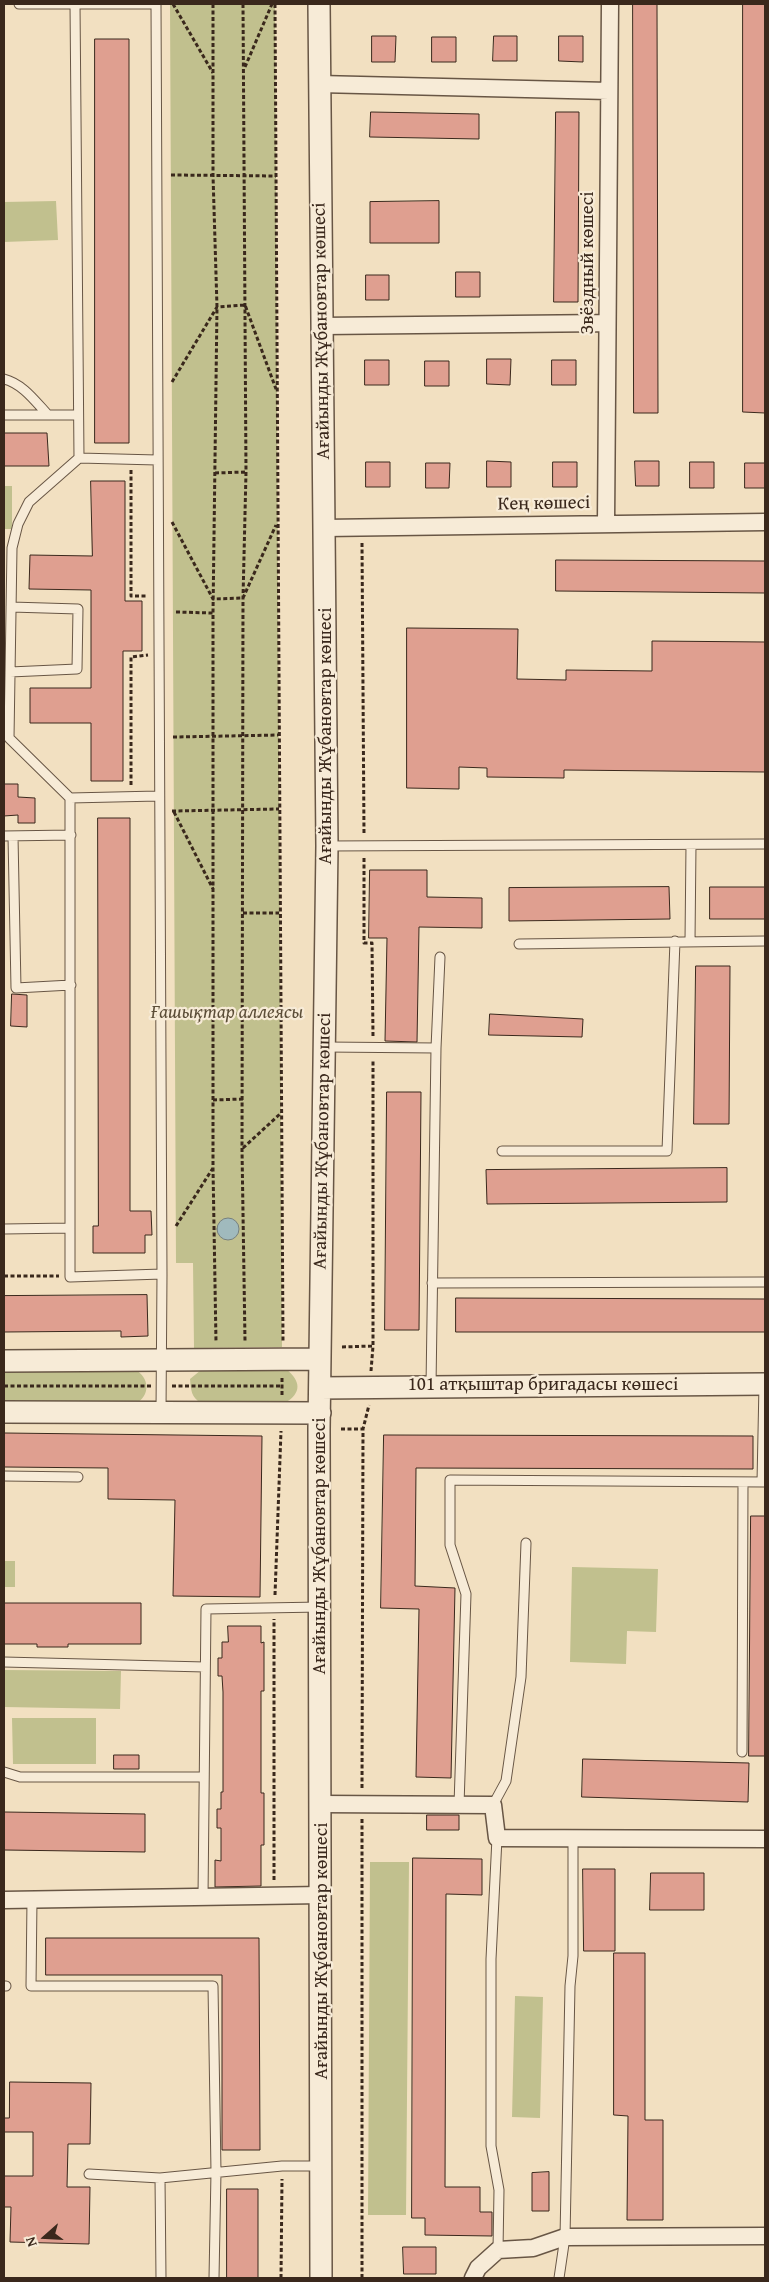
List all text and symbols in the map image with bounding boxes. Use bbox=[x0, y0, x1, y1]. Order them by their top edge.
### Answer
street label: Звёздный көшесі bbox=[577, 191, 599, 335]
street label: Ағайынды Жұбановтар көшесі bbox=[308, 202, 336, 460]
street label: Кең көшесі bbox=[497, 492, 591, 516]
street label: Ағайынды Жұбановтар көшесі bbox=[315, 607, 337, 865]
park label: Ғашықтар аллеясы bbox=[151, 1002, 303, 1024]
street label: Ағайынды Жұбановтар көшесі bbox=[309, 1012, 337, 1270]
street label: 101 атқыштар бригадасы көшесі bbox=[408, 1374, 678, 1396]
street label: Ағайынды Жұбановтар көшесі bbox=[309, 1417, 331, 1675]
street label: Ағайынды Жұбановтар көшесі bbox=[311, 1822, 333, 2080]
north arrow bbox=[20, 2212, 70, 2262]
text: N bbox=[20, 2234, 42, 2250]

